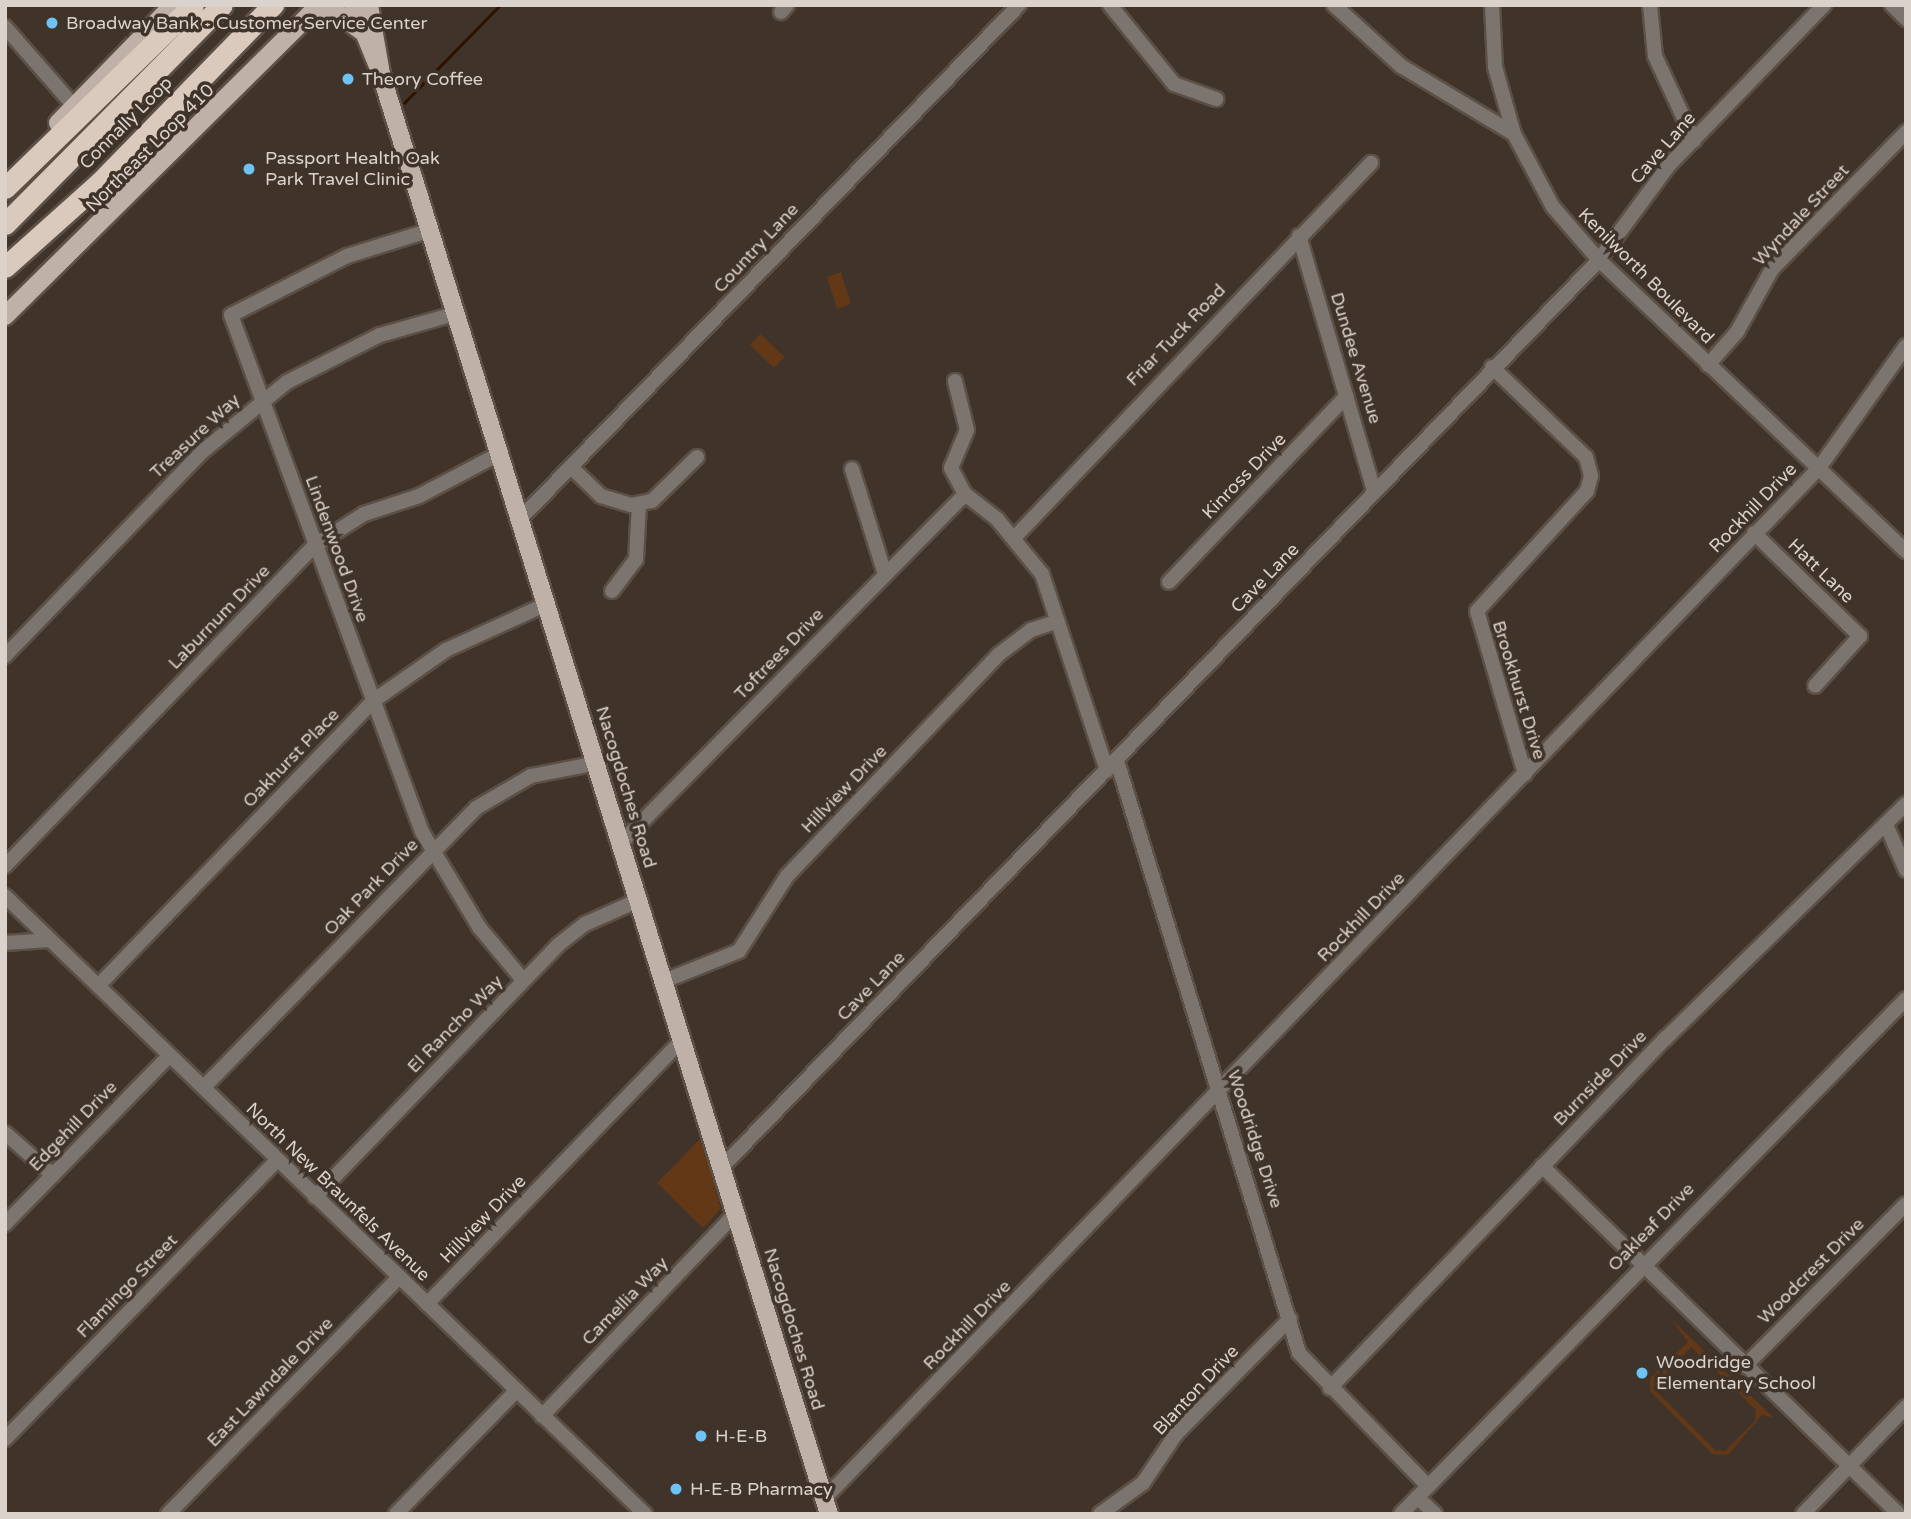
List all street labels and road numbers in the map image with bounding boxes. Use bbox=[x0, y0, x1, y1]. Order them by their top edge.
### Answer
street label: Connally Loop bbox=[75, 72, 177, 174]
street label: Northeast Loop 410 bbox=[81, 79, 219, 217]
street label: Cave Lane bbox=[1626, 108, 1700, 188]
street label: Wyndale Street bbox=[1748, 160, 1854, 270]
street label: Country Lane bbox=[709, 199, 803, 297]
street label: Kenilworth Boulevard bbox=[1574, 204, 1718, 348]
street label: Friar Tuck Road bbox=[1122, 279, 1230, 391]
street label: Dundee Avenue bbox=[1326, 290, 1386, 426]
street label: Treasure Way bbox=[146, 389, 244, 483]
street label: Kinross Drive bbox=[1198, 428, 1290, 524]
street label: Rockhill Drive bbox=[1705, 459, 1801, 557]
street label: Lindenwood Drive bbox=[300, 473, 374, 625]
street label: Hatt Lane bbox=[1783, 534, 1859, 608]
street label: Cave Lane bbox=[1227, 539, 1303, 617]
street label: Laburnum Drive bbox=[164, 560, 274, 674]
street label: Toftrees Drive bbox=[730, 604, 828, 704]
street label: Brookhurst Drive bbox=[1488, 618, 1550, 762]
street label: Oakhurst Place bbox=[238, 704, 344, 812]
street label: Nacogdoches Road bbox=[591, 704, 661, 870]
street label: Hillview Drive bbox=[797, 740, 891, 838]
street label: Oak Park Drive bbox=[319, 834, 423, 940]
street label: Rockhill Drive bbox=[1313, 868, 1409, 966]
street label: Cave Lane bbox=[833, 947, 909, 1025]
street label: El Rancho Way bbox=[403, 971, 507, 1077]
street label: Burnside Drive bbox=[1549, 1026, 1651, 1130]
street label: Woodridge Drive bbox=[1222, 1067, 1288, 1211]
street label: Edgehill Drive bbox=[24, 1076, 122, 1176]
street label: North New Braunfels Avenue bbox=[241, 1098, 435, 1286]
street label: Hillview Drive bbox=[436, 1170, 530, 1268]
street label: Oakleaf Drive bbox=[1603, 1178, 1699, 1276]
street label: Woodcrest Drive bbox=[1753, 1213, 1869, 1329]
street label: Flamingo Street bbox=[72, 1230, 182, 1342]
street label: Nacogdoches Road bbox=[759, 1246, 829, 1412]
street label: Camellia Way bbox=[577, 1252, 673, 1350]
street label: Rockhill Drive bbox=[919, 1276, 1015, 1374]
street label: East Lawndale Drive bbox=[202, 1313, 338, 1451]
street label: Blanton Drive bbox=[1149, 1340, 1243, 1440]

